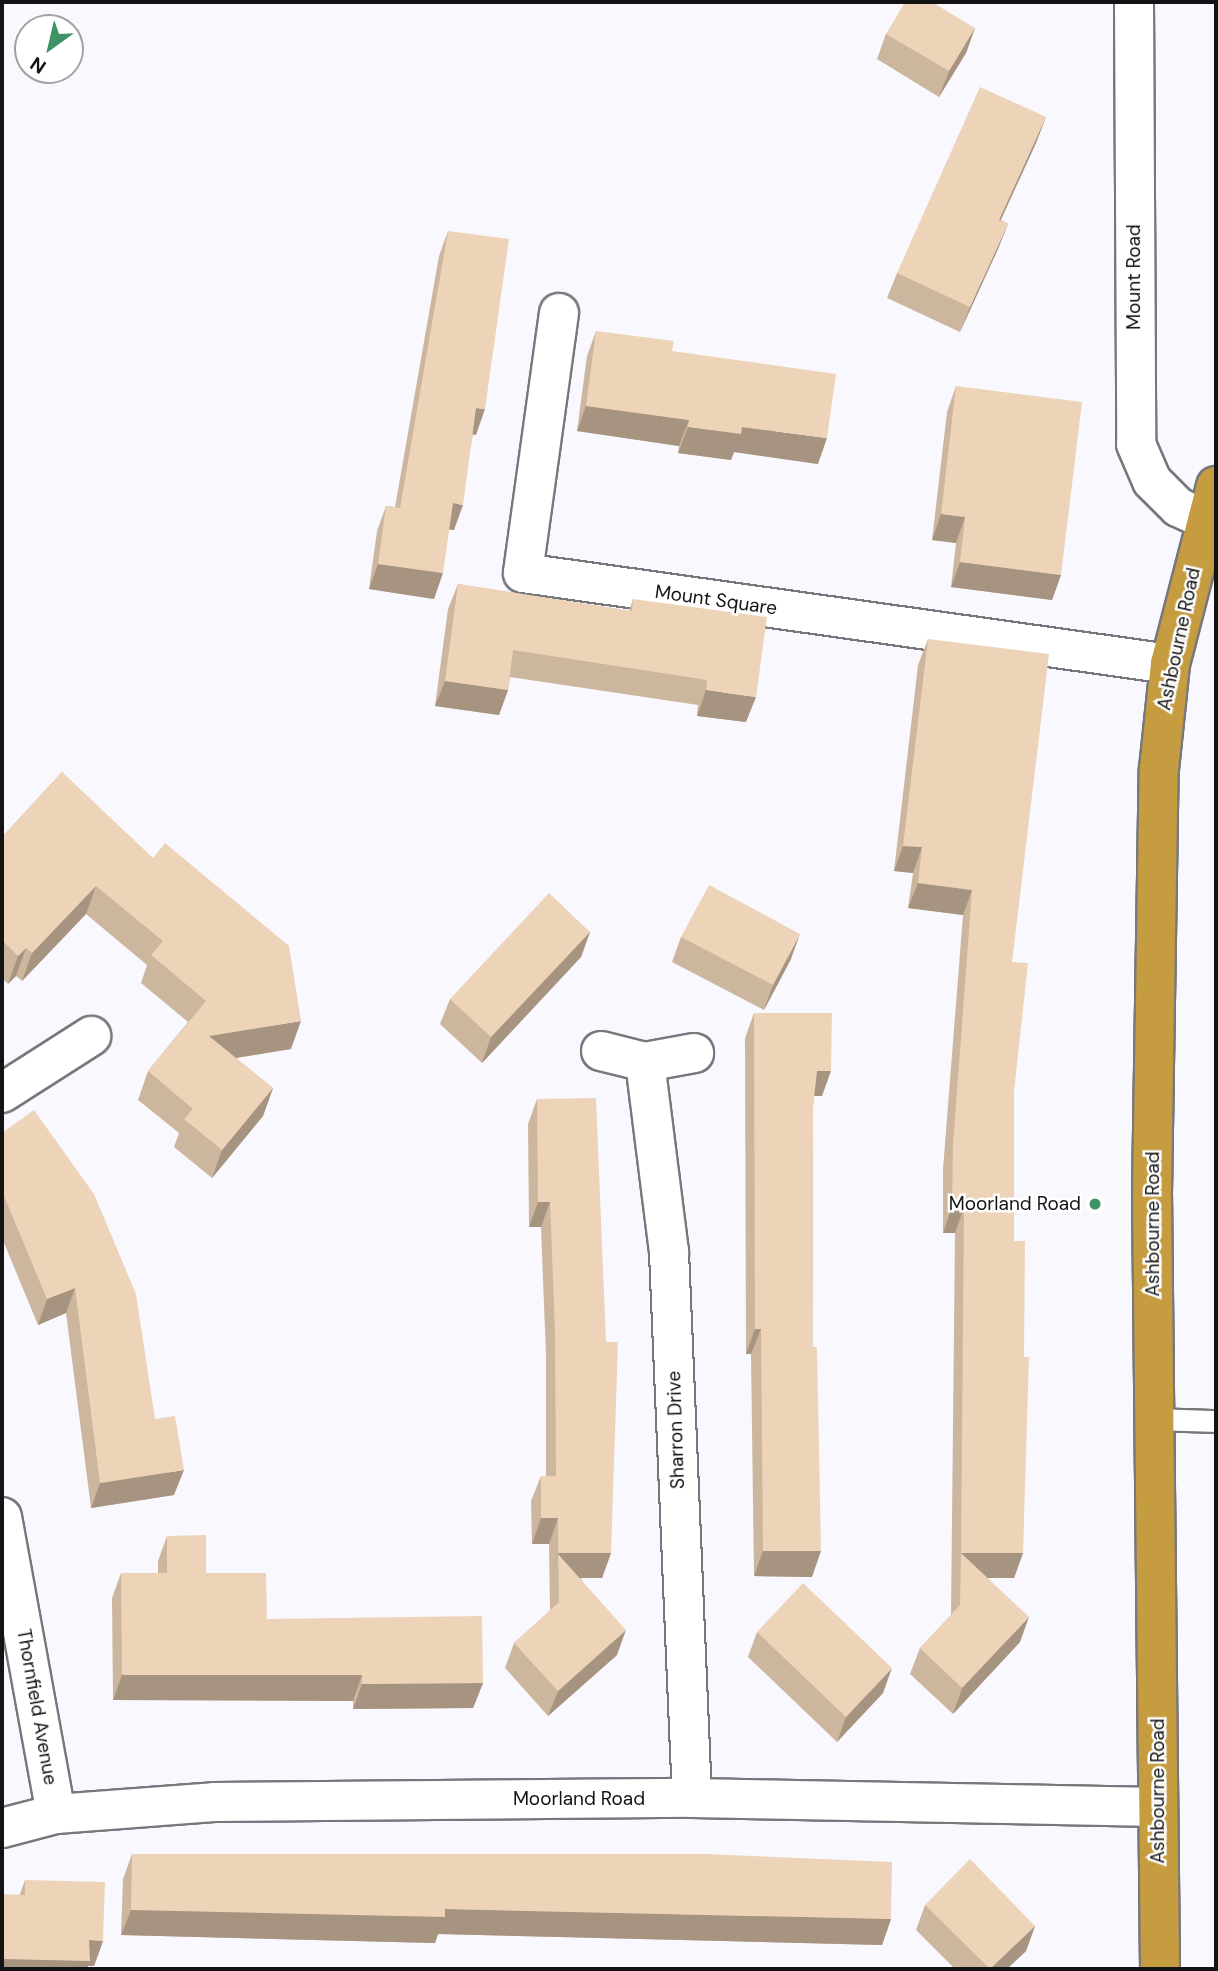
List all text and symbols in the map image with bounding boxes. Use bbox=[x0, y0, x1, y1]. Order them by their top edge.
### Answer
north arrow bbox=[14, 14, 84, 84]
text: N bbox=[25, 51, 51, 79]
street label: Mount Road bbox=[1123, 224, 1145, 330]
street label: Ashbourne Road bbox=[1153, 566, 1205, 712]
street label: Mount Square bbox=[653, 580, 779, 620]
street label: Ashbourne Road bbox=[1142, 1151, 1164, 1297]
place label: Moorland Road bbox=[949, 1193, 1081, 1215]
marker: Moorland Road bbox=[1087, 1196, 1103, 1212]
street label: Sharron Drive bbox=[663, 1371, 689, 1489]
street label: Thornfield Avenue bbox=[12, 1627, 62, 1787]
street label: Ashbourne Road bbox=[1147, 1718, 1169, 1864]
street label: Moorland Road bbox=[513, 1788, 645, 1810]

